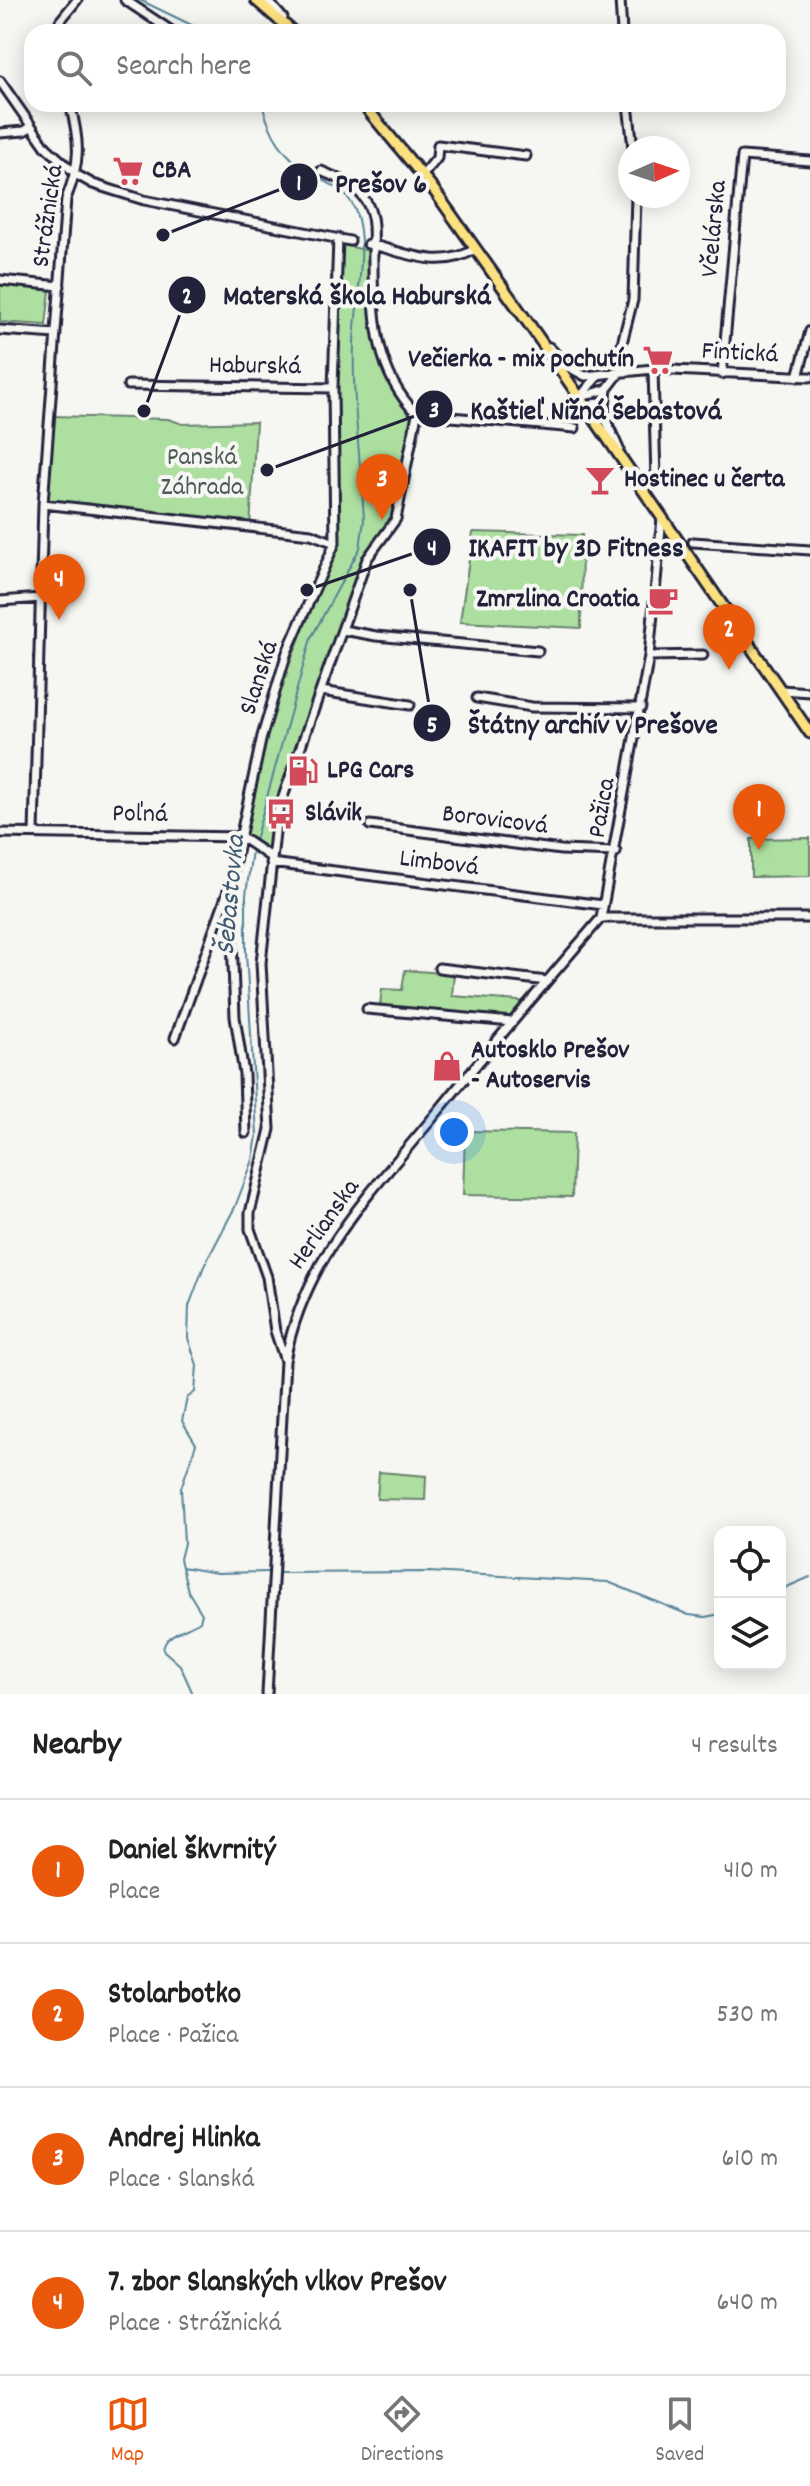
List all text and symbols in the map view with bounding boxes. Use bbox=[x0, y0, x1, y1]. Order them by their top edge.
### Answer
search box bbox=[24, 24, 786, 112]
icon: search bbox=[52, 46, 96, 90]
text: Search here bbox=[116, 47, 252, 90]
north arrow bbox=[618, 136, 690, 208]
place label: CBA bbox=[152, 153, 191, 190]
supermarket icon: CBA bbox=[111, 154, 145, 188]
callout: Prešov 6 bbox=[279, 156, 443, 208]
street label: Strážnická bbox=[23, 162, 75, 270]
text: Prešov 6 bbox=[335, 167, 427, 207]
text: 1 bbox=[296, 168, 302, 202]
street label: Včelárska bbox=[692, 178, 738, 279]
callout: Materská škola Haburská bbox=[167, 269, 506, 321]
text: Materská škola Haburská bbox=[223, 279, 492, 319]
text: 2 bbox=[182, 281, 192, 315]
street label: Fintická bbox=[701, 334, 779, 374]
place label: Večierka - mix pochutín bbox=[408, 342, 634, 379]
supermarket icon: Večierka - mix pochutín bbox=[641, 343, 675, 377]
street label: Haburská bbox=[209, 348, 301, 386]
callout: Kaštieľ Nižná Šebastová bbox=[414, 383, 738, 435]
text: Kaštieľ Nižná Šebastová bbox=[470, 394, 723, 434]
text: 3 bbox=[429, 395, 439, 429]
park label: Panská Záhrada bbox=[161, 440, 244, 507]
pin: 3 bbox=[356, 454, 408, 520]
place label: Hostinec u čerta bbox=[624, 462, 785, 499]
bar icon: Hostinec u čerta bbox=[583, 463, 617, 497]
callout: IKAFIT by 3D Fitness bbox=[412, 521, 699, 573]
text: IKAFIT by 3D Fitness bbox=[468, 531, 684, 571]
text: 4 bbox=[427, 533, 437, 567]
pin: 4 bbox=[33, 554, 85, 620]
place label: Zmrzlina Croatia bbox=[476, 582, 640, 619]
cafe icon: Zmrzlina Croatia bbox=[646, 583, 680, 617]
pin: 2 bbox=[703, 604, 755, 670]
street label: Slanská bbox=[231, 636, 289, 720]
callout: Štátny archív v Prešove bbox=[412, 697, 734, 749]
text: Štátny archív v Prešove bbox=[468, 708, 718, 748]
text: 5 bbox=[426, 710, 438, 744]
place label: LPG Cars bbox=[327, 753, 414, 790]
fuel station icon: LPG Cars bbox=[286, 754, 320, 788]
street label: Pažica bbox=[580, 774, 627, 841]
pin: 1 bbox=[733, 784, 785, 850]
street label: Poľná bbox=[112, 796, 168, 834]
place label: Slávik bbox=[305, 796, 362, 833]
street label: Borovicová bbox=[440, 796, 550, 846]
bus stop icon: Slávik bbox=[264, 797, 298, 831]
water label: Šebastovka bbox=[208, 832, 258, 956]
street label: Limbová bbox=[397, 841, 481, 887]
place label: Autosklo Prešov - Autoservis bbox=[471, 1033, 630, 1100]
shop icon: Autosklo Prešov - Autoservis bbox=[430, 1049, 464, 1083]
your location bbox=[434, 1112, 474, 1152]
street label: Herlianska bbox=[280, 1171, 370, 1278]
map controls bbox=[714, 1526, 786, 1670]
button: locate bbox=[714, 1526, 786, 1598]
button: layers bbox=[714, 1598, 786, 1670]
text: Nearby bbox=[32, 1722, 121, 1771]
text: 4 results bbox=[691, 1728, 778, 1765]
text: Daniel škvrnitý bbox=[108, 1831, 276, 1874]
text: 1 bbox=[55, 1853, 61, 1890]
text: 410 m bbox=[724, 1853, 778, 1890]
text: Place bbox=[108, 1874, 160, 1911]
text: Stolarbotko bbox=[108, 1975, 241, 2018]
text: 2 bbox=[52, 1997, 64, 2034]
text: 530 m bbox=[716, 1997, 778, 2034]
text: Place · Pažica bbox=[108, 2018, 238, 2055]
text: Andrej Hlinka bbox=[108, 2119, 260, 2162]
text: 3 bbox=[52, 2141, 64, 2178]
text: 610 m bbox=[722, 2141, 778, 2178]
text: Place · Slanská bbox=[108, 2162, 254, 2199]
text: 7. zbor Slanských vlkov Prešov bbox=[108, 2263, 447, 2306]
text: 4 bbox=[53, 2285, 63, 2322]
text: 640 m bbox=[716, 2285, 778, 2322]
text: Place · Strážnická bbox=[108, 2306, 281, 2343]
tab: Map bbox=[106, 2392, 150, 2471]
tab: Directions bbox=[361, 2392, 444, 2471]
tab: Saved bbox=[655, 2392, 704, 2471]

